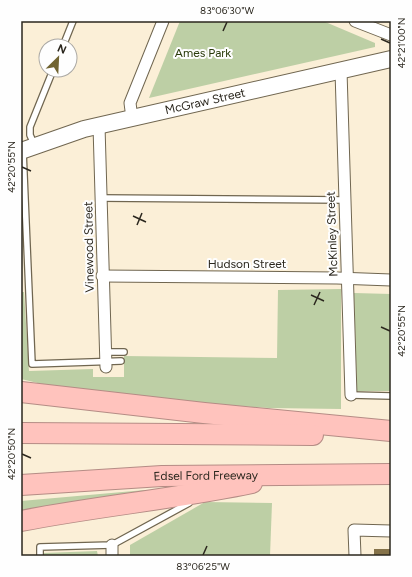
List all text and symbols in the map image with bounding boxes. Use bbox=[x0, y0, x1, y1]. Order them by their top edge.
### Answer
text: 83°06'30"W bbox=[200, 4, 254, 17]
text: 42°21'00"N bbox=[395, 18, 408, 68]
north arrow bbox=[38, 38, 78, 78]
text: N bbox=[55, 42, 68, 57]
park label: Ames Park bbox=[175, 46, 231, 60]
street label: McGraw Street bbox=[164, 85, 247, 117]
text: 42°20'55"N bbox=[5, 141, 18, 193]
street label: McKinley Street bbox=[323, 191, 340, 277]
street label: Vinewood Street bbox=[81, 201, 97, 293]
street label: Hudson Street bbox=[208, 257, 287, 271]
text: 42°20'55"N bbox=[395, 305, 408, 357]
text: 42°20'50"N bbox=[5, 428, 18, 480]
street label: Edsel Ford Freeway bbox=[153, 468, 259, 484]
text: 83°06'25"W bbox=[176, 560, 230, 573]

